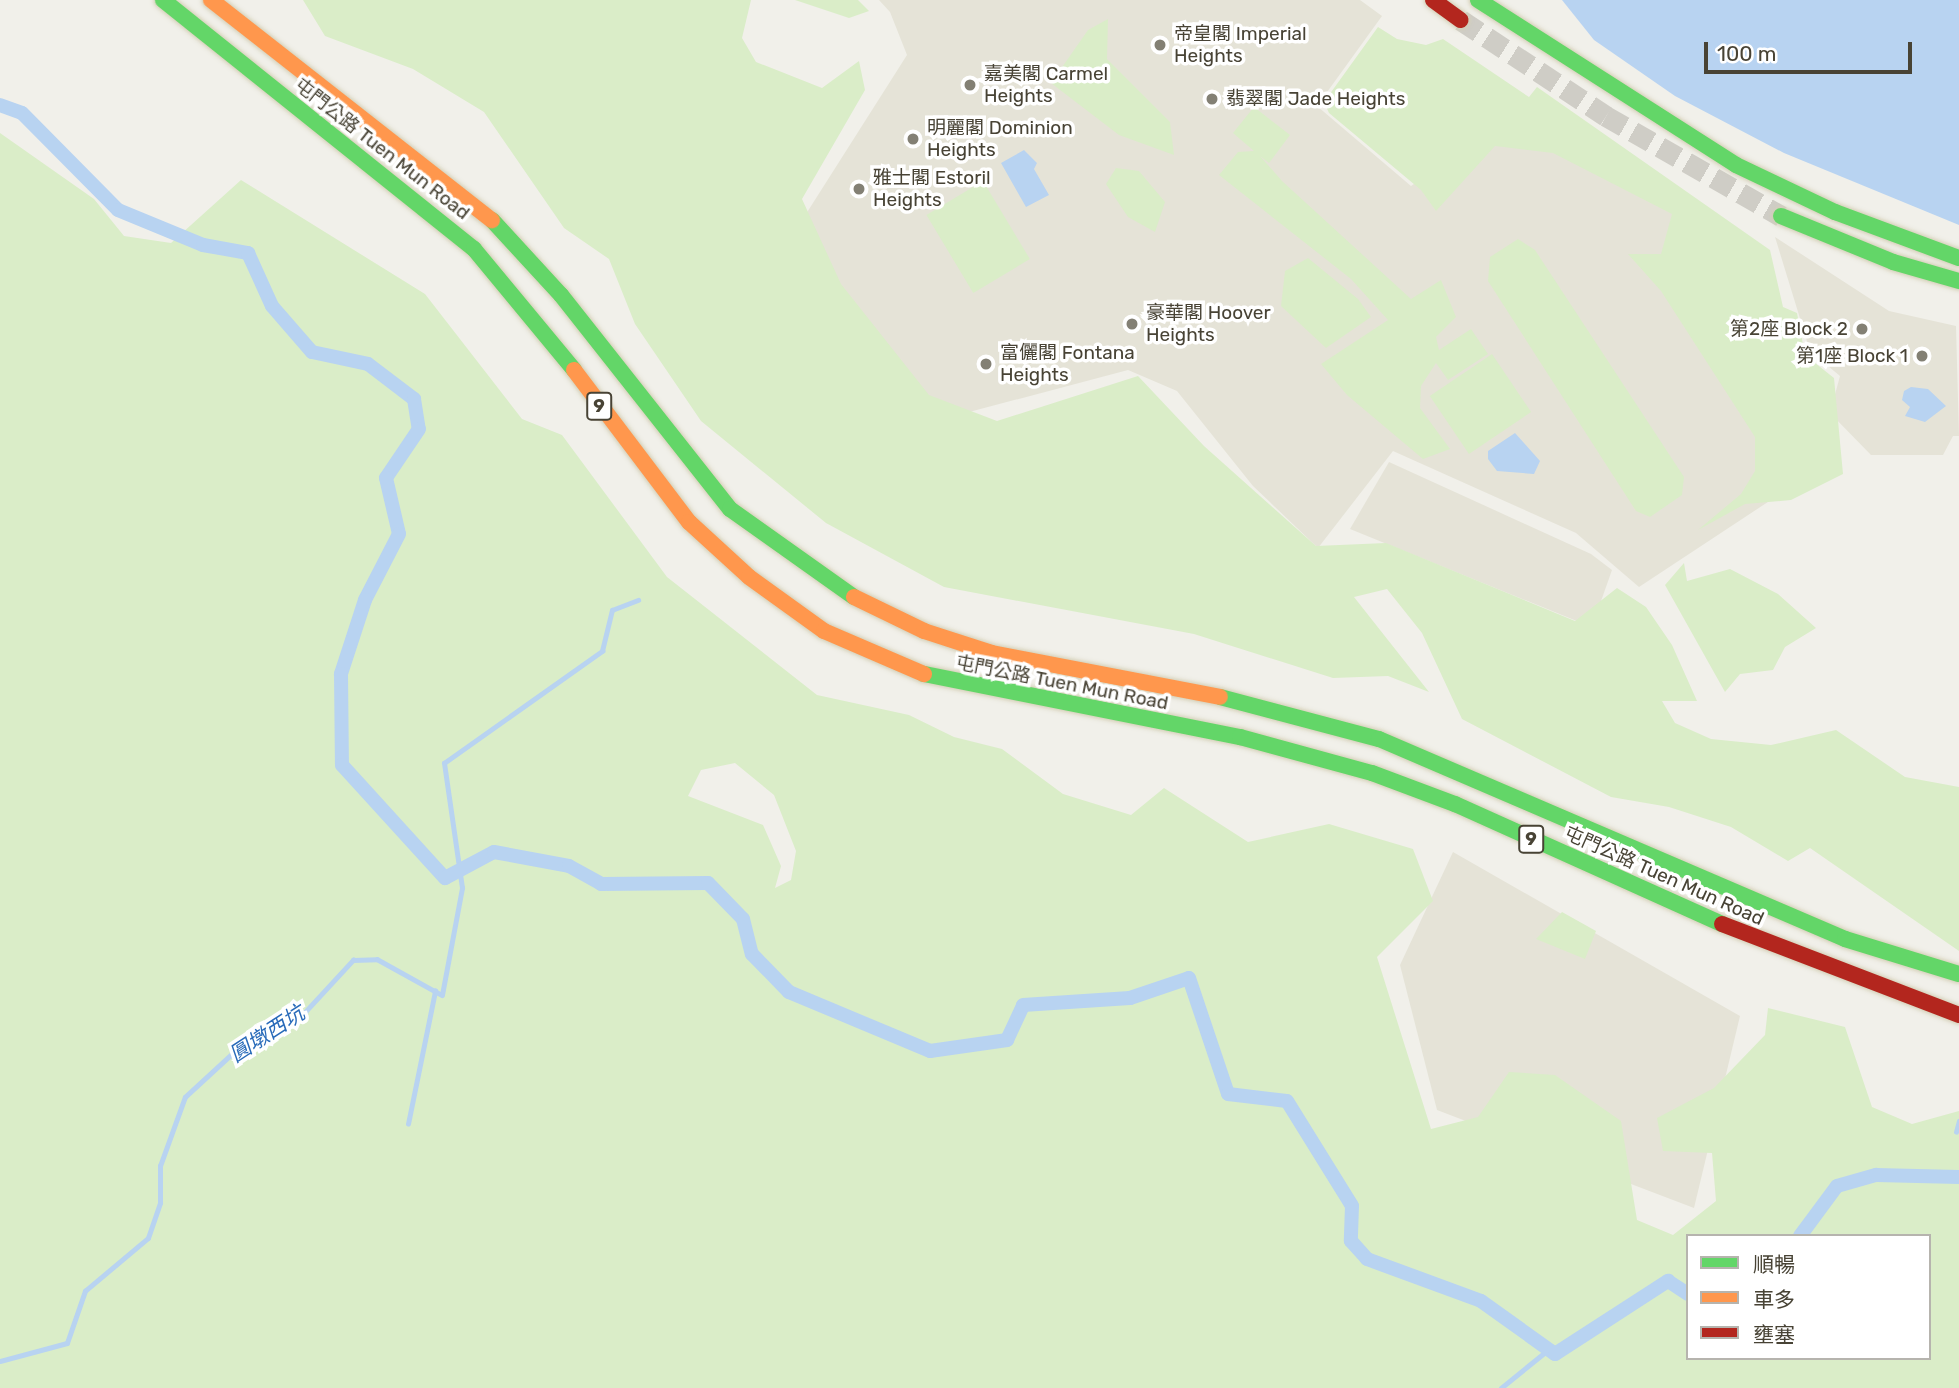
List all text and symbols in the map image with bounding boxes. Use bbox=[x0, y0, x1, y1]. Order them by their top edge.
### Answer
place label: 帝皇閣 Imperial Heights bbox=[1174, 23, 1307, 67]
scale bar bbox=[1707, 28, 1915, 72]
marker: 帝皇閣 Imperial Heights bbox=[1152, 37, 1168, 53]
text: 100 m bbox=[1717, 41, 1776, 66]
place label: 嘉美閣 Carmel Heights bbox=[984, 63, 1108, 107]
street label: 屯門公路 Tuen Mun Road bbox=[290, 73, 474, 225]
marker: 嘉美閣 Carmel Heights bbox=[962, 77, 978, 93]
place label: 翡翠閣 Jade Heights bbox=[1226, 88, 1405, 110]
marker: 翡翠閣 Jade Heights bbox=[1204, 91, 1220, 107]
place label: 明麗閣 Dominion Heights bbox=[927, 117, 1073, 161]
marker: 明麗閣 Dominion Heights bbox=[905, 131, 921, 147]
place label: 雅士閣 Estoril Heights bbox=[873, 167, 991, 211]
marker: 雅士閣 Estoril Heights bbox=[851, 181, 867, 197]
place label: 豪華閣 Hoover Heights bbox=[1146, 302, 1271, 346]
marker: 豪華閣 Hoover Heights bbox=[1124, 316, 1140, 332]
place label: 第2座 Block 2 bbox=[1730, 318, 1848, 340]
marker: 第2座 Block 2 bbox=[1854, 321, 1870, 337]
place label: 富儷閣 Fontana Heights bbox=[1000, 342, 1135, 386]
place label: 第1座 Block 1 bbox=[1796, 345, 1908, 367]
marker: 第1座 Block 1 bbox=[1914, 348, 1930, 364]
marker: 富儷閣 Fontana Heights bbox=[978, 356, 994, 372]
road number: 9 bbox=[585, 392, 613, 420]
street label: 屯門公路 Tuen Mun Road bbox=[954, 651, 1170, 715]
street label: 屯門公路 Tuen Mun Road bbox=[1561, 822, 1767, 930]
road number: 9 bbox=[1517, 824, 1545, 854]
water label: 圓墩西坑 bbox=[225, 1001, 309, 1067]
legend bbox=[1686, 1234, 1931, 1360]
text: 順暢 bbox=[1753, 1252, 1795, 1277]
text: 車多 bbox=[1753, 1287, 1795, 1312]
text: 壅塞 bbox=[1753, 1322, 1795, 1347]

